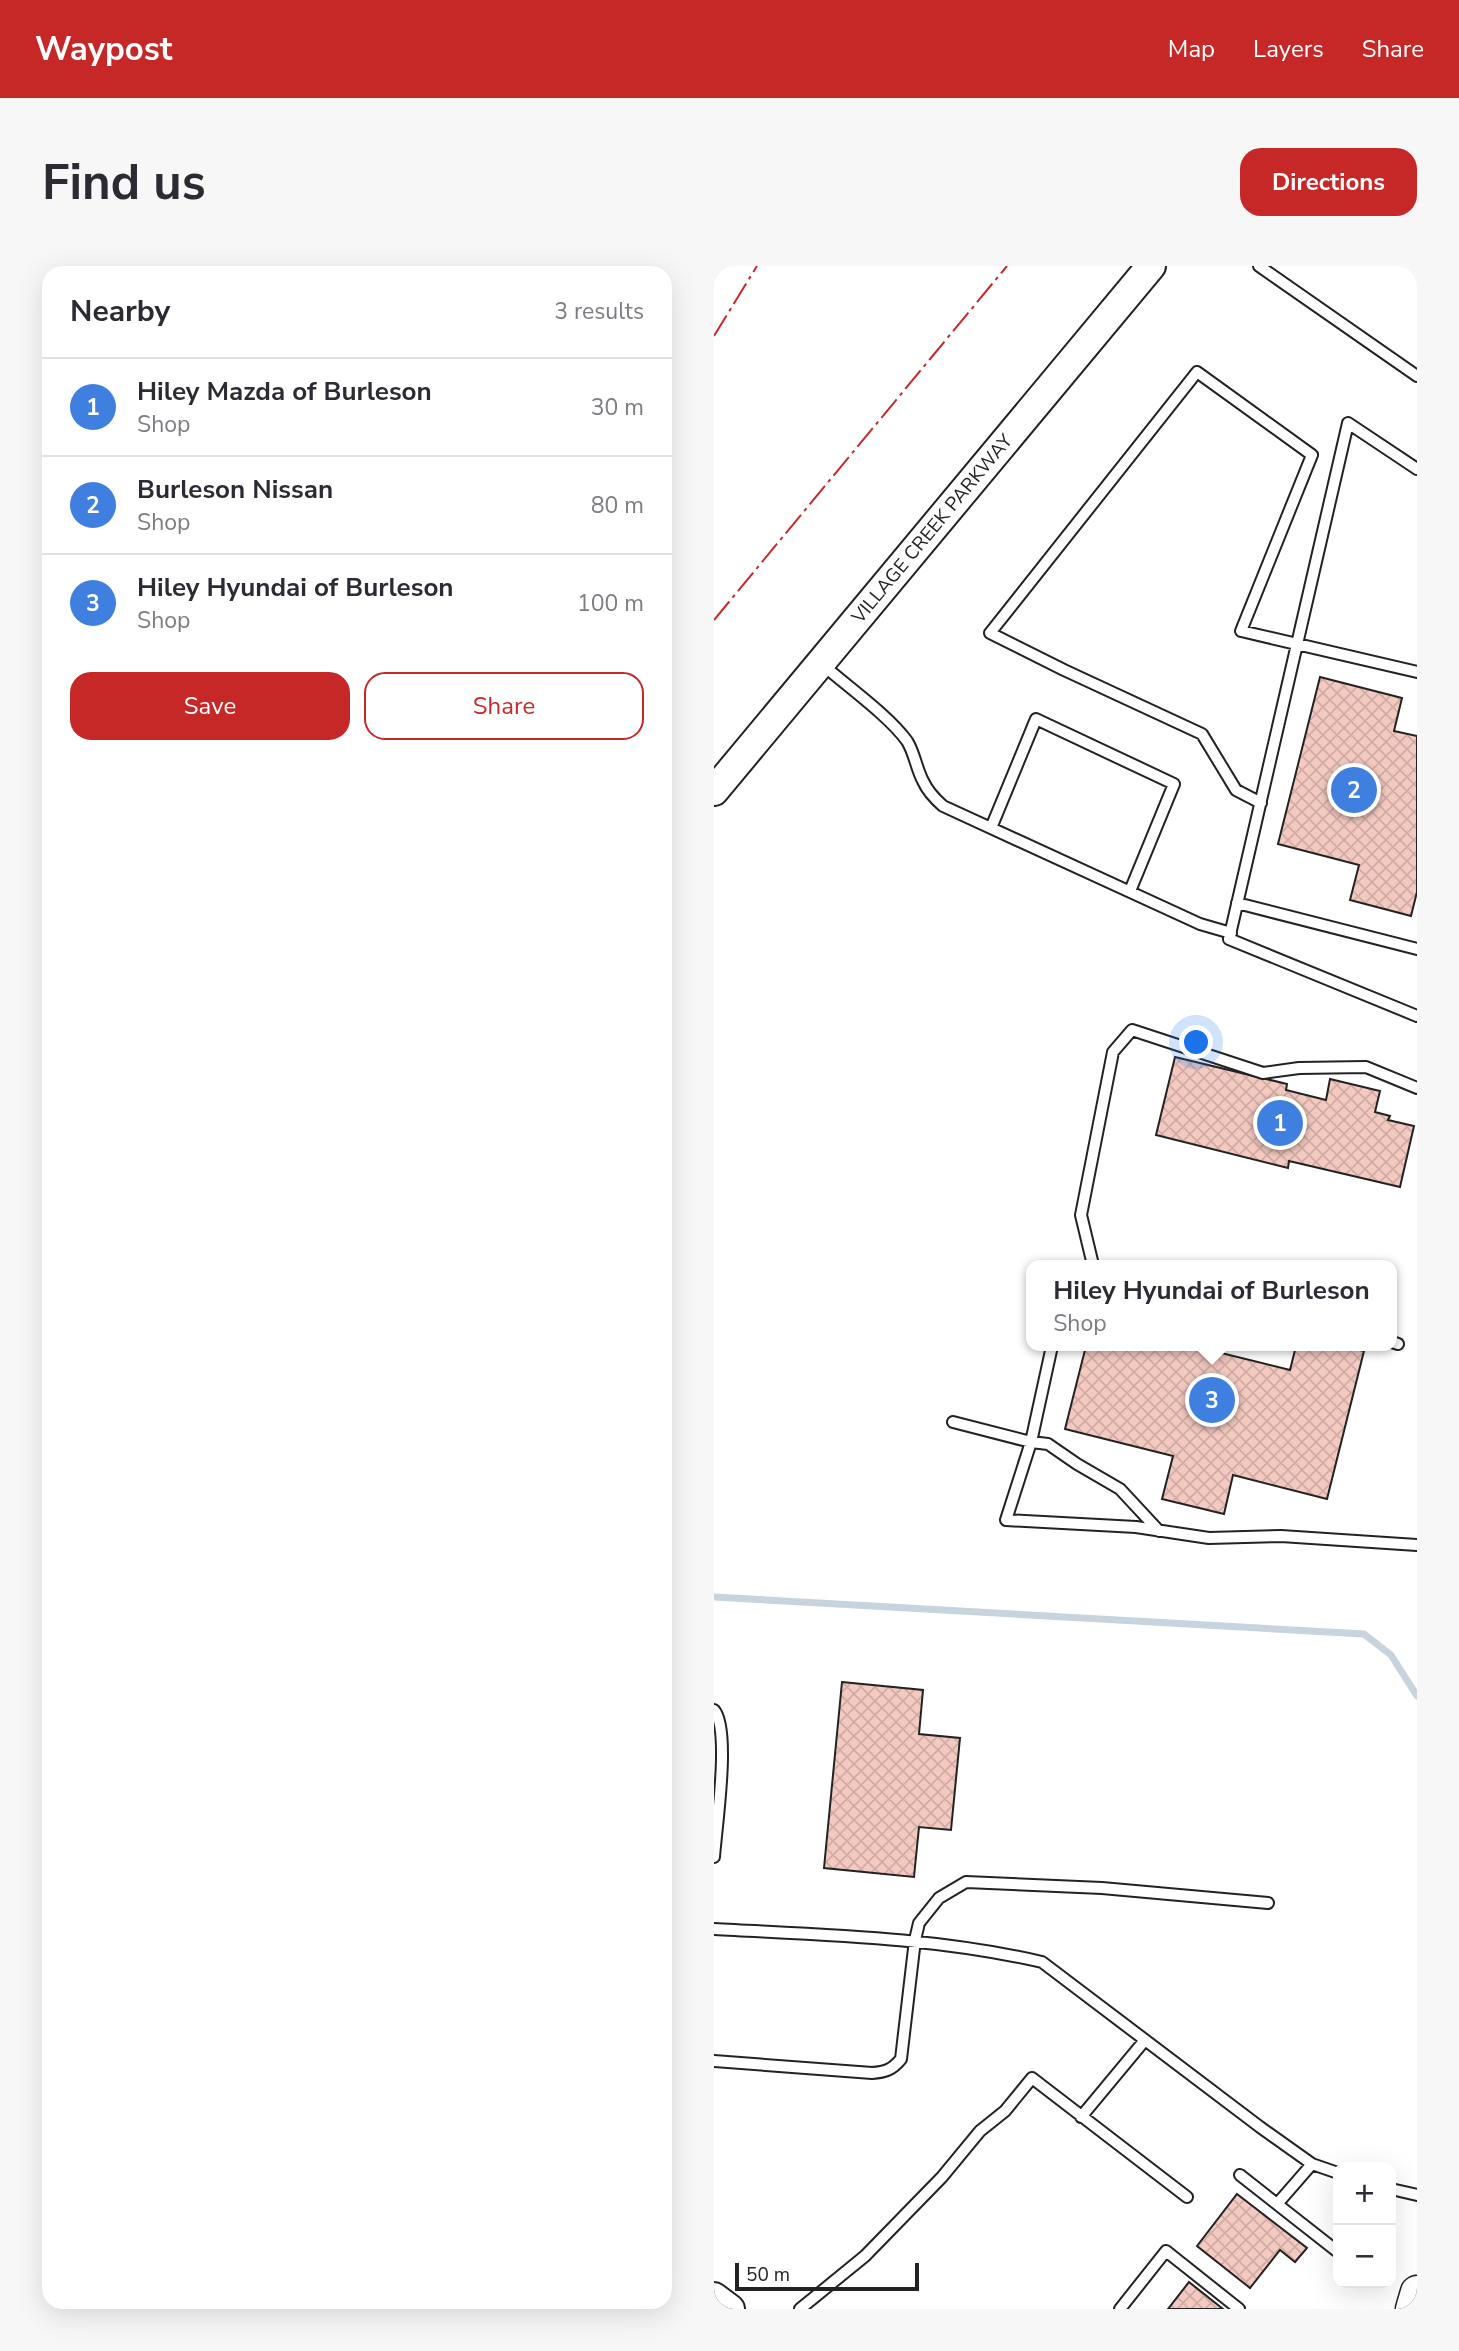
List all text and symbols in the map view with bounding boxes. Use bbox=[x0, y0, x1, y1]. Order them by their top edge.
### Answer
text: Waypost bbox=[35, 27, 172, 72]
text: Map bbox=[1168, 33, 1215, 65]
text: Layers bbox=[1253, 33, 1324, 65]
text: Share bbox=[1362, 33, 1424, 65]
button: Directions bbox=[1240, 148, 1417, 216]
text: Find us bbox=[42, 149, 206, 216]
text: Nearby bbox=[70, 291, 170, 332]
text: 3 results bbox=[554, 296, 644, 327]
text: Hiley Mazda of Burleson bbox=[137, 374, 432, 409]
text: 1 bbox=[86, 392, 100, 423]
text: 30 m bbox=[591, 392, 644, 423]
text: Shop bbox=[137, 409, 190, 440]
street label: VILLAGE CREEK PARKWAY bbox=[845, 428, 1019, 630]
text: Burleson Nissan bbox=[137, 472, 333, 507]
text: 2 bbox=[86, 490, 100, 521]
text: 80 m bbox=[591, 490, 644, 521]
text: Shop bbox=[137, 507, 190, 538]
text: Hiley Hyundai of Burleson bbox=[137, 570, 454, 605]
text: 3 bbox=[86, 588, 100, 619]
text: 100 m bbox=[577, 588, 644, 619]
text: Shop bbox=[137, 605, 190, 636]
button: Save bbox=[70, 672, 350, 740]
button: Share bbox=[364, 672, 644, 740]
pin: 2 bbox=[1331, 764, 1377, 816]
your location bbox=[1179, 1025, 1213, 1059]
pin: 1 bbox=[1257, 1097, 1303, 1149]
popup bbox=[1026, 1260, 1397, 1351]
text: Hiley Hyundai of Burleson bbox=[1053, 1273, 1370, 1308]
text: Shop bbox=[1053, 1308, 1107, 1339]
pin: 3 bbox=[1189, 1374, 1235, 1426]
map controls bbox=[1333, 2162, 1396, 2288]
button: + bbox=[1333, 2162, 1396, 2225]
button: − bbox=[1333, 2225, 1396, 2288]
scale bar bbox=[735, 2260, 919, 2292]
text: 50 m bbox=[746, 2262, 790, 2288]

